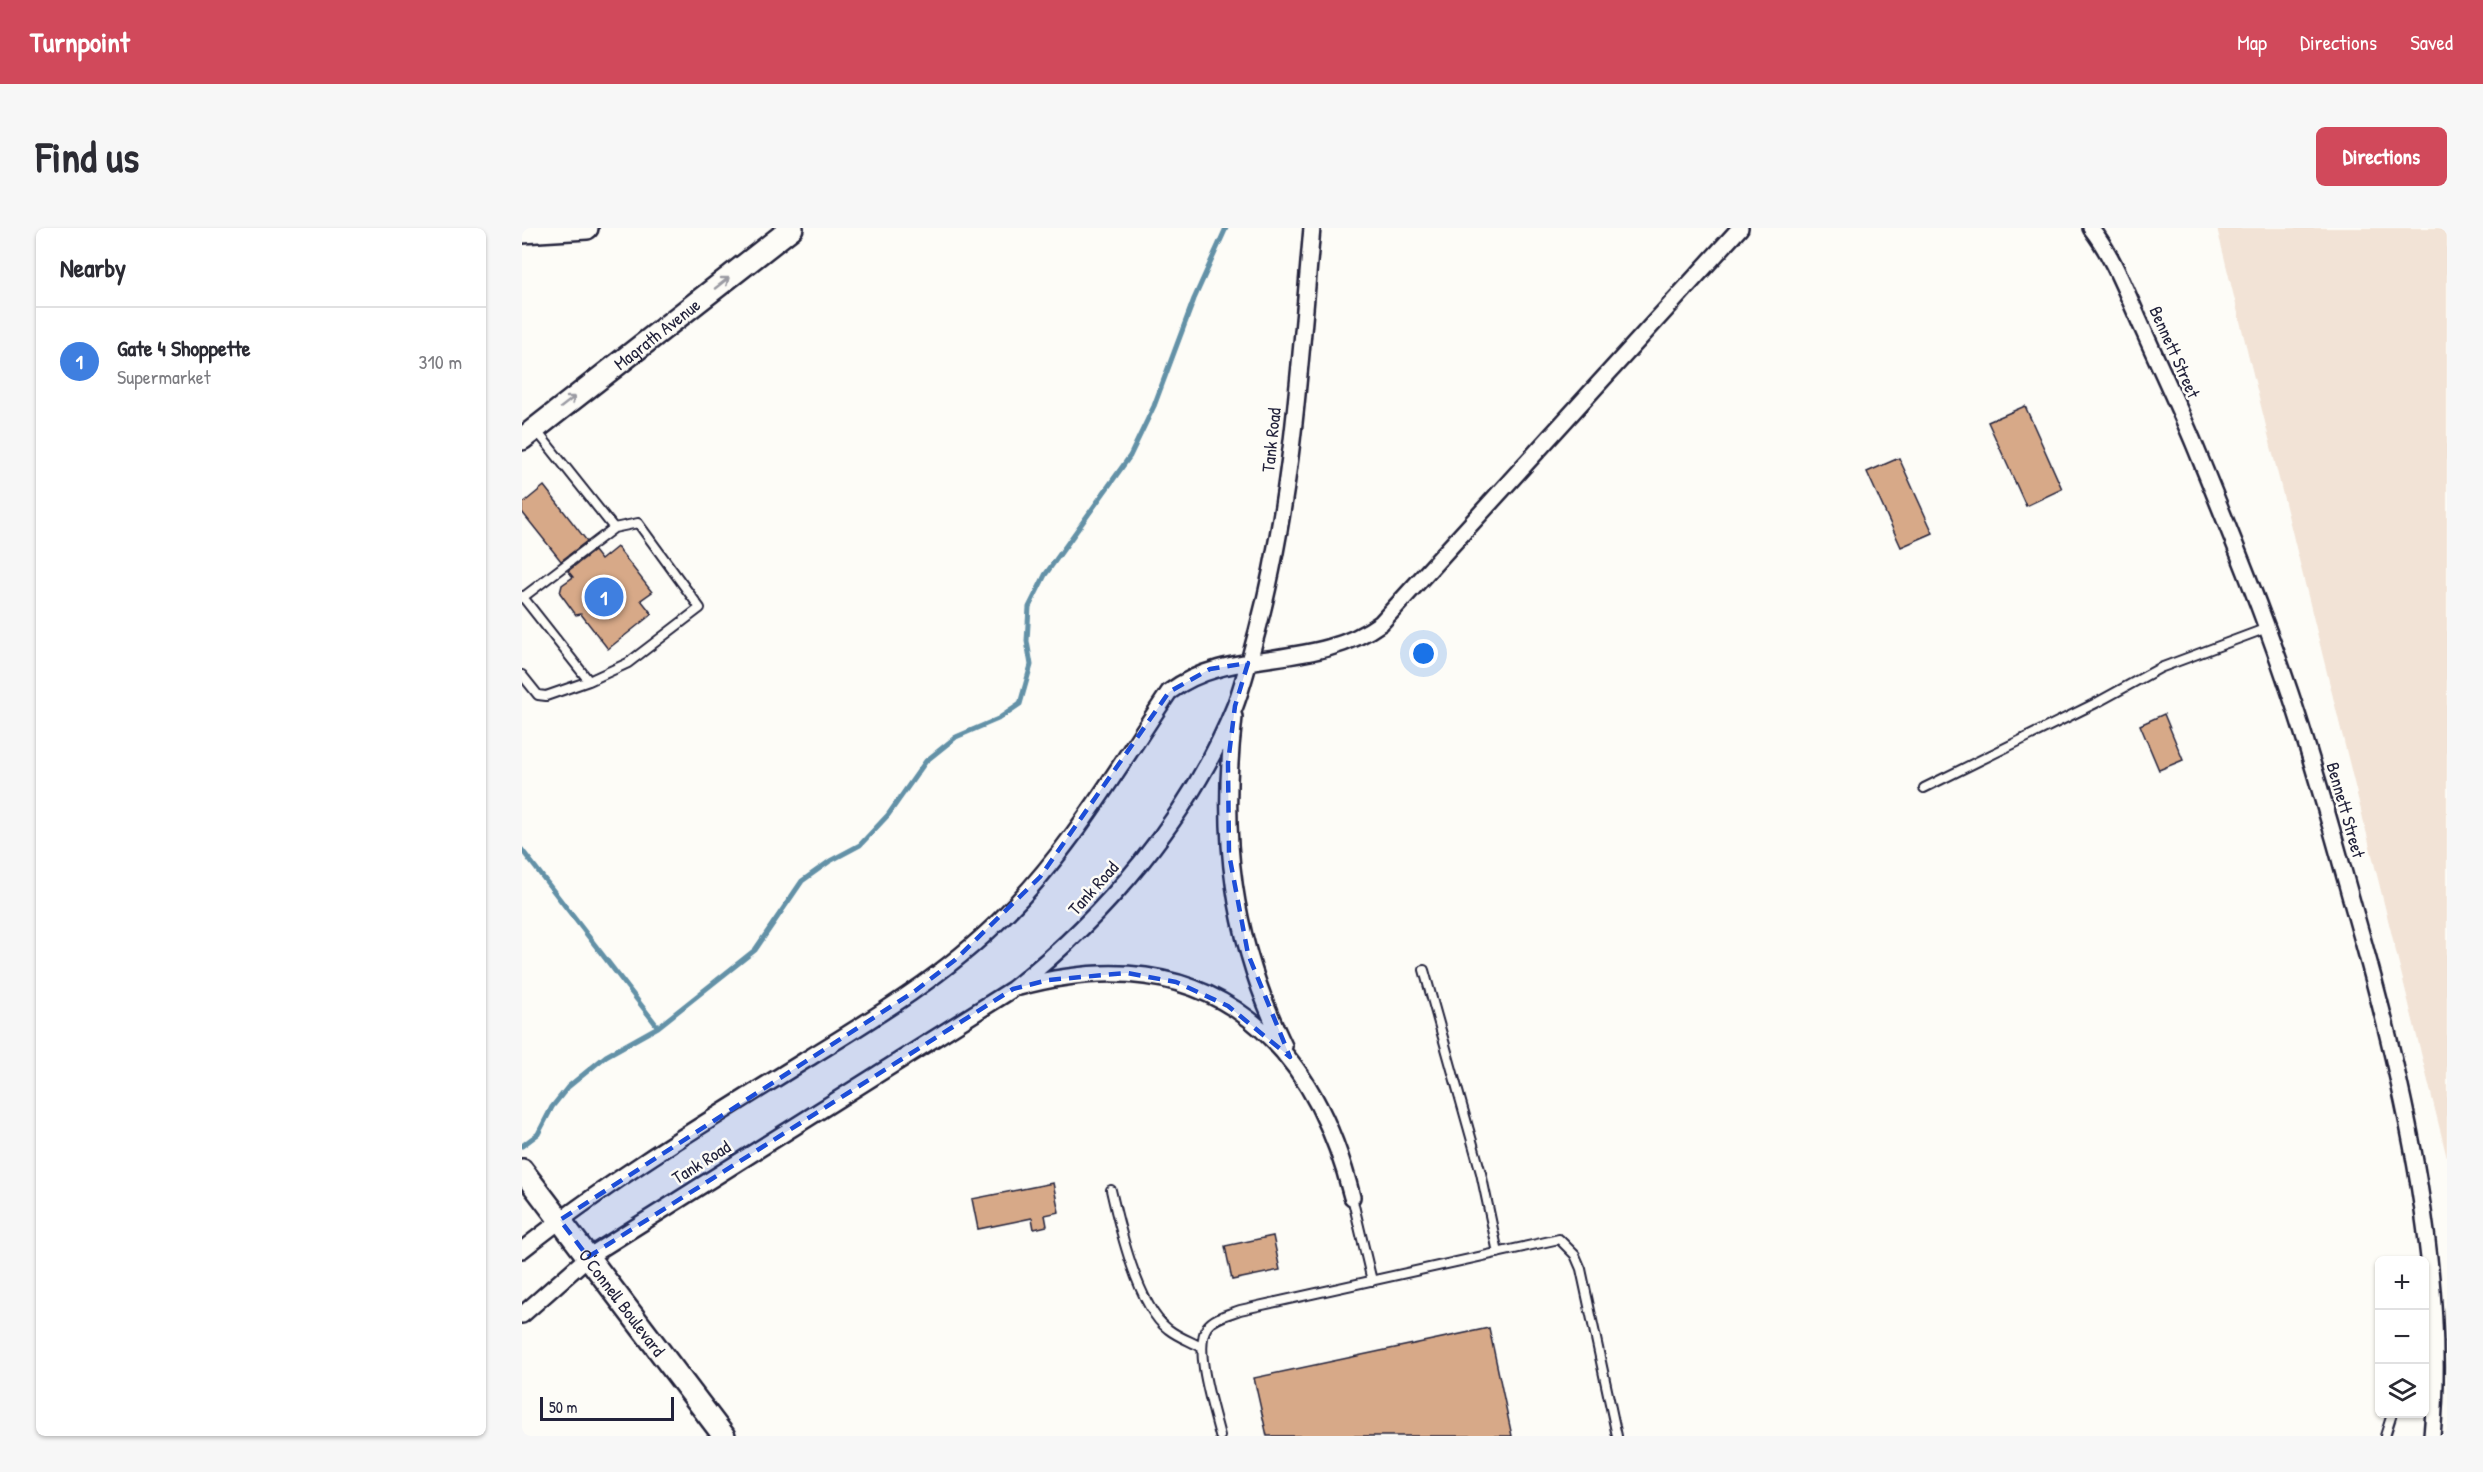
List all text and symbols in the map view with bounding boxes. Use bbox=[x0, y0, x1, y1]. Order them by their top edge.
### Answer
text: Turnpoint bbox=[30, 23, 130, 61]
text: Map bbox=[2237, 28, 2267, 57]
text: Directions bbox=[2300, 28, 2377, 57]
text: Saved bbox=[2410, 28, 2453, 57]
button: Directions bbox=[2316, 127, 2447, 186]
text: Find us bbox=[36, 128, 139, 185]
text: Nearby bbox=[60, 250, 126, 285]
one-way arrow bbox=[714, 276, 730, 289]
street label: Magrath Avenue bbox=[608, 292, 705, 375]
street label: Bennett Street bbox=[2144, 302, 2207, 403]
text: Gate 4 Shoppette bbox=[117, 333, 251, 363]
text: 1 bbox=[76, 348, 83, 375]
text: 310 m bbox=[419, 348, 462, 375]
text: Supermarket bbox=[117, 363, 211, 390]
one-way arrow bbox=[560, 396, 576, 409]
street label: Tank Road bbox=[1255, 407, 1287, 473]
pin: 1 bbox=[584, 574, 623, 620]
your location bbox=[1409, 639, 1438, 668]
street label: Bennett Street bbox=[2320, 759, 2372, 861]
street label: Tank Road bbox=[1062, 856, 1124, 920]
street label: Tank Road bbox=[667, 1134, 735, 1190]
street label: O'Connell Boulevard bbox=[573, 1243, 671, 1361]
map controls bbox=[2375, 1256, 2429, 1418]
button: + bbox=[2375, 1256, 2429, 1310]
button: − bbox=[2375, 1310, 2429, 1364]
button: layers bbox=[2375, 1364, 2429, 1418]
scale bar bbox=[540, 1394, 674, 1422]
text: 50 m bbox=[549, 1396, 578, 1418]

